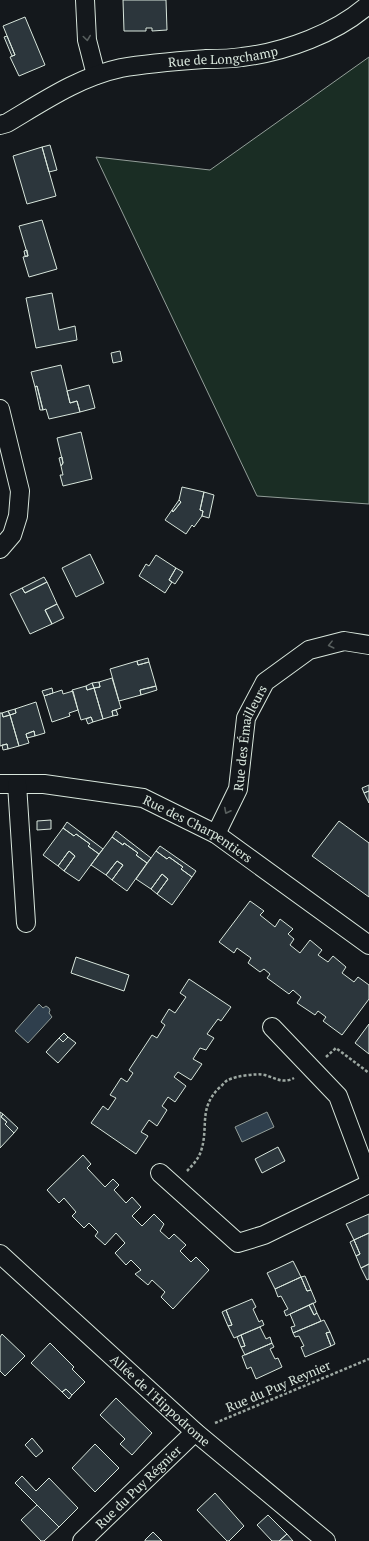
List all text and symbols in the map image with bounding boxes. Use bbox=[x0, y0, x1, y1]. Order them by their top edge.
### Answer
one-way arrow bbox=[82, 35, 91, 41]
street label: Rue de Longchamp bbox=[167, 42, 280, 71]
one-way arrow bbox=[327, 640, 334, 648]
street label: Rue des Émailleurs bbox=[229, 682, 271, 792]
street label: Rue des Charpentiers bbox=[140, 791, 256, 867]
one-way arrow bbox=[224, 807, 232, 815]
street label: Allée de l'Hippodrome bbox=[106, 1350, 214, 1450]
street label: Rue du Puy Reynier bbox=[223, 1356, 333, 1416]
street label: Rue du Puy Régnier bbox=[91, 1441, 185, 1533]

